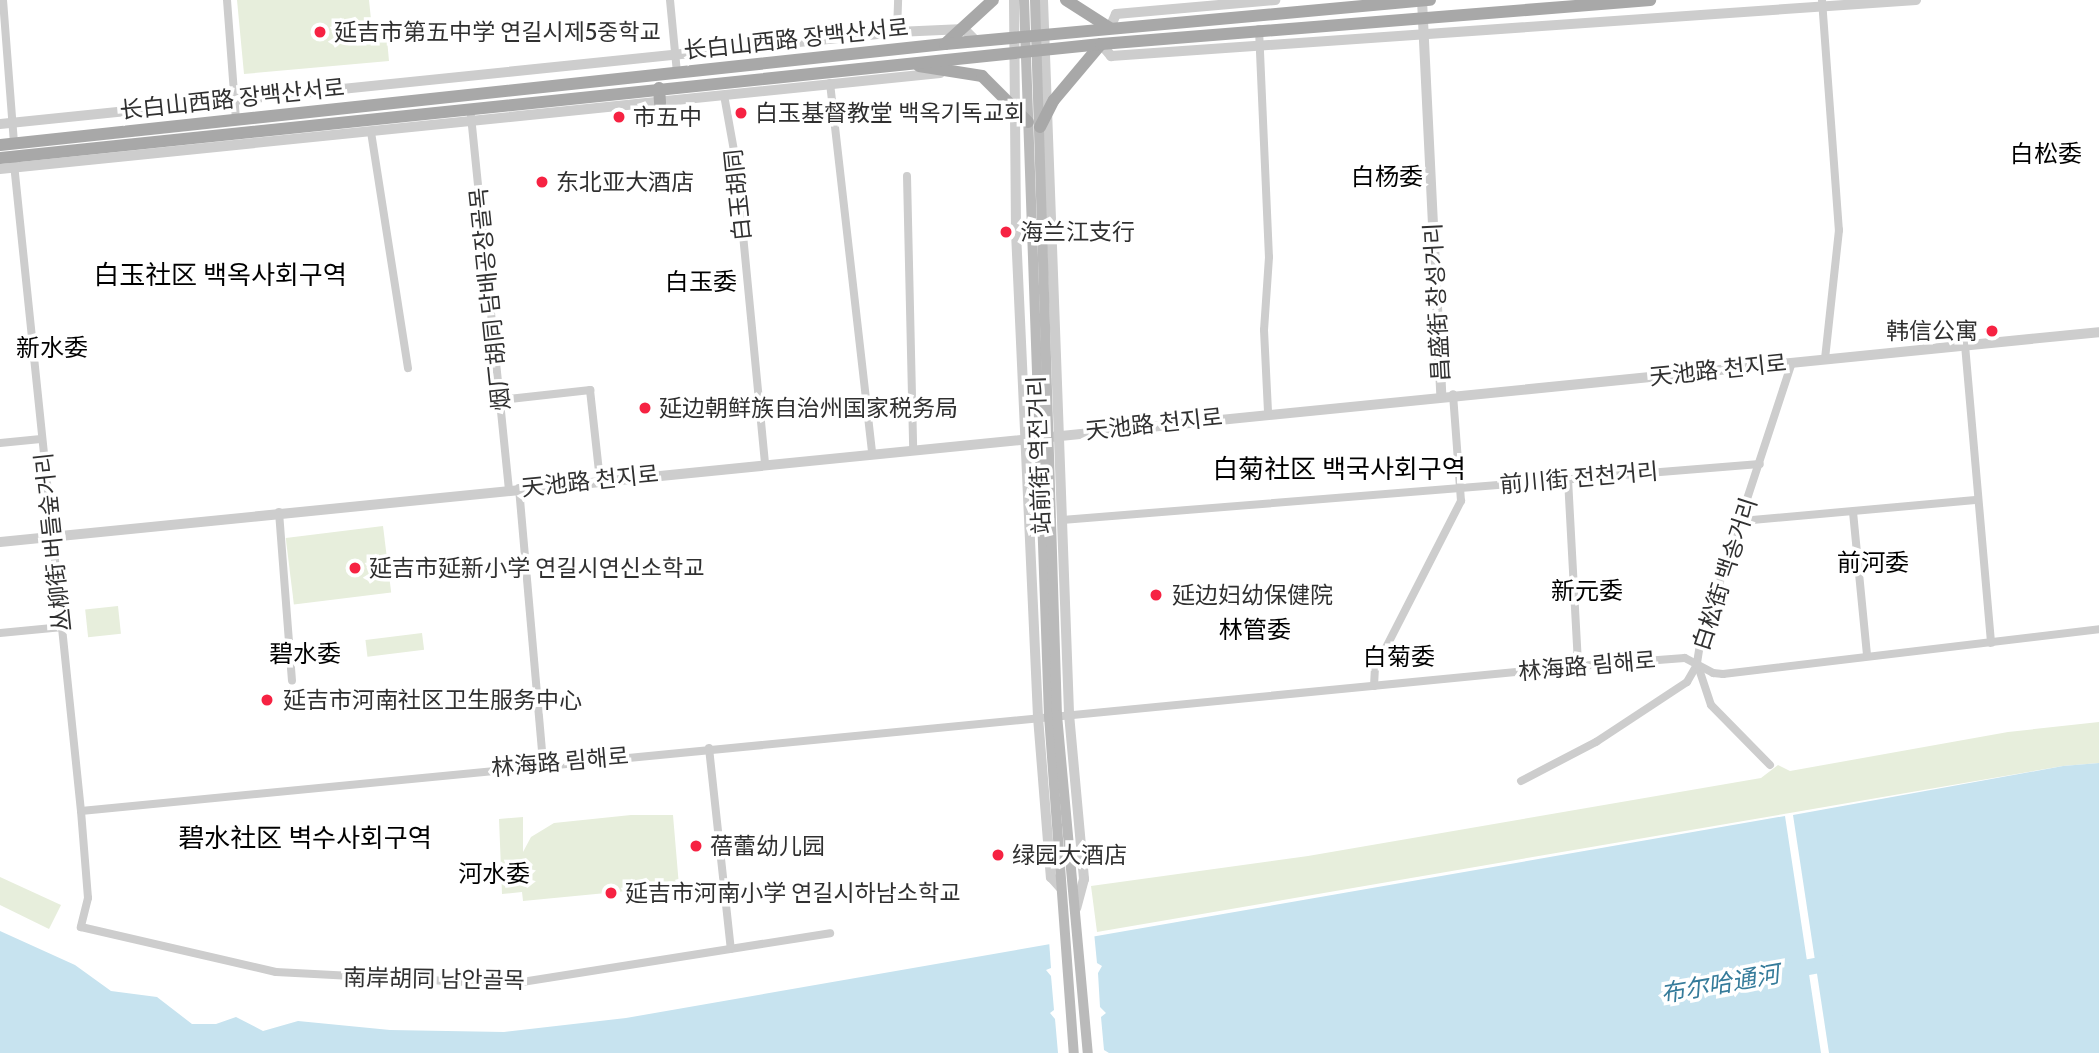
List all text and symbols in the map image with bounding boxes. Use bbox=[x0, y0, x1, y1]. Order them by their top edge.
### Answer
street label: 长白山西路 장백산서로 bbox=[682, 13, 910, 65]
place label: 延吉市第五中学 연길시제5중학교 bbox=[334, 18, 661, 46]
marker: 延吉市第五中学 연길시제5중학교 bbox=[312, 24, 328, 40]
street label: 长白山西路 장백산서로 bbox=[118, 73, 346, 125]
place label: 白玉基督教堂 백옥기독교회 bbox=[755, 99, 1025, 127]
place label: 市五中 bbox=[633, 103, 702, 131]
marker: 白玉基督教堂 백옥기독교회 bbox=[733, 105, 749, 121]
marker: 市五中 bbox=[611, 109, 627, 125]
district label: 白松委 bbox=[2010, 140, 2082, 168]
street label: 白玉胡同 bbox=[719, 148, 757, 242]
district label: 白杨委 bbox=[1351, 163, 1423, 191]
place label: 东北亚大酒店 bbox=[556, 168, 694, 196]
marker: 东北亚大酒店 bbox=[534, 174, 550, 190]
street label: 烟厂胡同 담배공장골목 bbox=[465, 186, 515, 412]
place label: 海兰江支行 bbox=[1020, 218, 1135, 246]
street label: 昌盛街 창성거리 bbox=[1419, 222, 1455, 382]
marker: 海兰江支行 bbox=[998, 224, 1014, 240]
district label: 白玉社区 백옥사회구역 bbox=[93, 260, 347, 292]
district label: 白玉委 bbox=[665, 268, 737, 296]
place label: 韩信公寓 bbox=[1886, 317, 1978, 345]
marker: 韩信公寓 bbox=[1984, 323, 2000, 339]
district label: 新水委 bbox=[16, 334, 88, 362]
street label: 天池路 천지로 bbox=[1648, 349, 1788, 391]
street label: 站前街 역전거리 bbox=[1022, 375, 1056, 535]
place label: 延边朝鲜族自治州国家税务局 bbox=[659, 394, 958, 422]
marker: 延边朝鲜族自治州国家税务局 bbox=[637, 400, 653, 416]
street label: 天池路 천지로 bbox=[1084, 403, 1224, 445]
street label: 丛柳街 버들숲거리 bbox=[30, 451, 76, 633]
district label: 白菊社区 백국사회구역 bbox=[1212, 454, 1466, 486]
street label: 前川街 전천거리 bbox=[1499, 457, 1659, 499]
street label: 天池路 천지로 bbox=[520, 460, 660, 502]
street label: 白松街 백송거리 bbox=[1687, 494, 1763, 654]
district label: 前河委 bbox=[1837, 549, 1909, 577]
place label: 延吉市延新小学 연길시연신소학교 bbox=[369, 554, 704, 582]
marker: 延吉市延新小学 연길시연신소학교 bbox=[347, 560, 363, 576]
district label: 新元委 bbox=[1551, 577, 1623, 605]
place label: 延边妇幼保健院 bbox=[1172, 581, 1333, 609]
marker: 延边妇幼保健院 bbox=[1146, 585, 1166, 605]
district label: 林管委 bbox=[1219, 616, 1291, 644]
district label: 碧水委 bbox=[269, 640, 341, 668]
district label: 白菊委 bbox=[1363, 643, 1435, 671]
street label: 林海路 림해로 bbox=[1517, 646, 1657, 686]
place label: 延吉市河南社区卫生服务中心 bbox=[283, 686, 582, 714]
marker: 延吉市河南社区卫生服务中心 bbox=[257, 690, 277, 710]
street label: 林海路 림해로 bbox=[490, 742, 630, 782]
district label: 碧水社区 벽수사회구역 bbox=[178, 823, 432, 855]
place label: 蓓蕾幼儿园 bbox=[710, 832, 825, 860]
marker: 蓓蕾幼儿园 bbox=[688, 838, 704, 854]
place label: 绿园大酒店 bbox=[1012, 841, 1127, 869]
marker: 绿园大酒店 bbox=[990, 847, 1006, 863]
district label: 河水委 bbox=[458, 860, 530, 888]
place label: 延吉市河南小学 연길시하남소학교 bbox=[625, 879, 960, 907]
marker: 延吉市河南小学 연길시하남소학교 bbox=[603, 885, 619, 901]
water label: 布尔哈通河 bbox=[1658, 959, 1782, 1009]
street label: 南岸胡同 남안골목 bbox=[343, 964, 525, 994]

